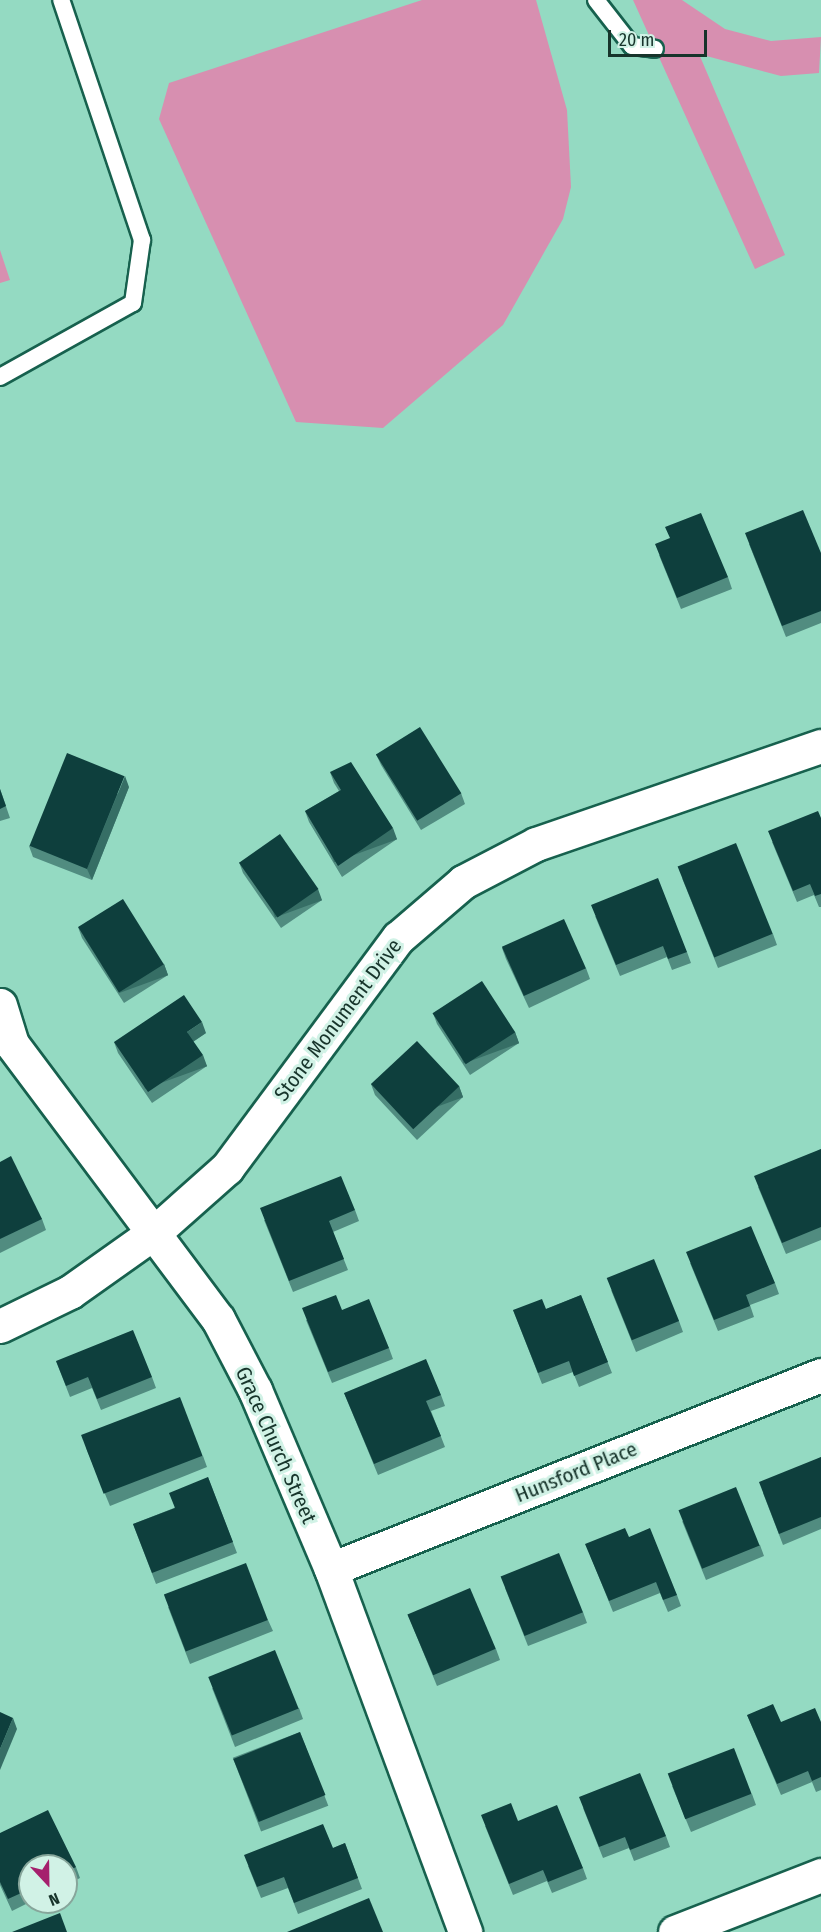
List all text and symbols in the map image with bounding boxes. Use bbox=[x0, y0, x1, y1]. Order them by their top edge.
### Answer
scale bar bbox=[611, 18, 710, 56]
text: 20 m bbox=[619, 29, 654, 51]
street label: Stone Monument Drive bbox=[269, 934, 407, 1106]
street label: Grace Church Street bbox=[230, 1363, 322, 1527]
street label: Hunsford Place bbox=[511, 1436, 641, 1508]
north arrow bbox=[18, 1854, 78, 1914]
text: N bbox=[46, 1889, 62, 1910]

